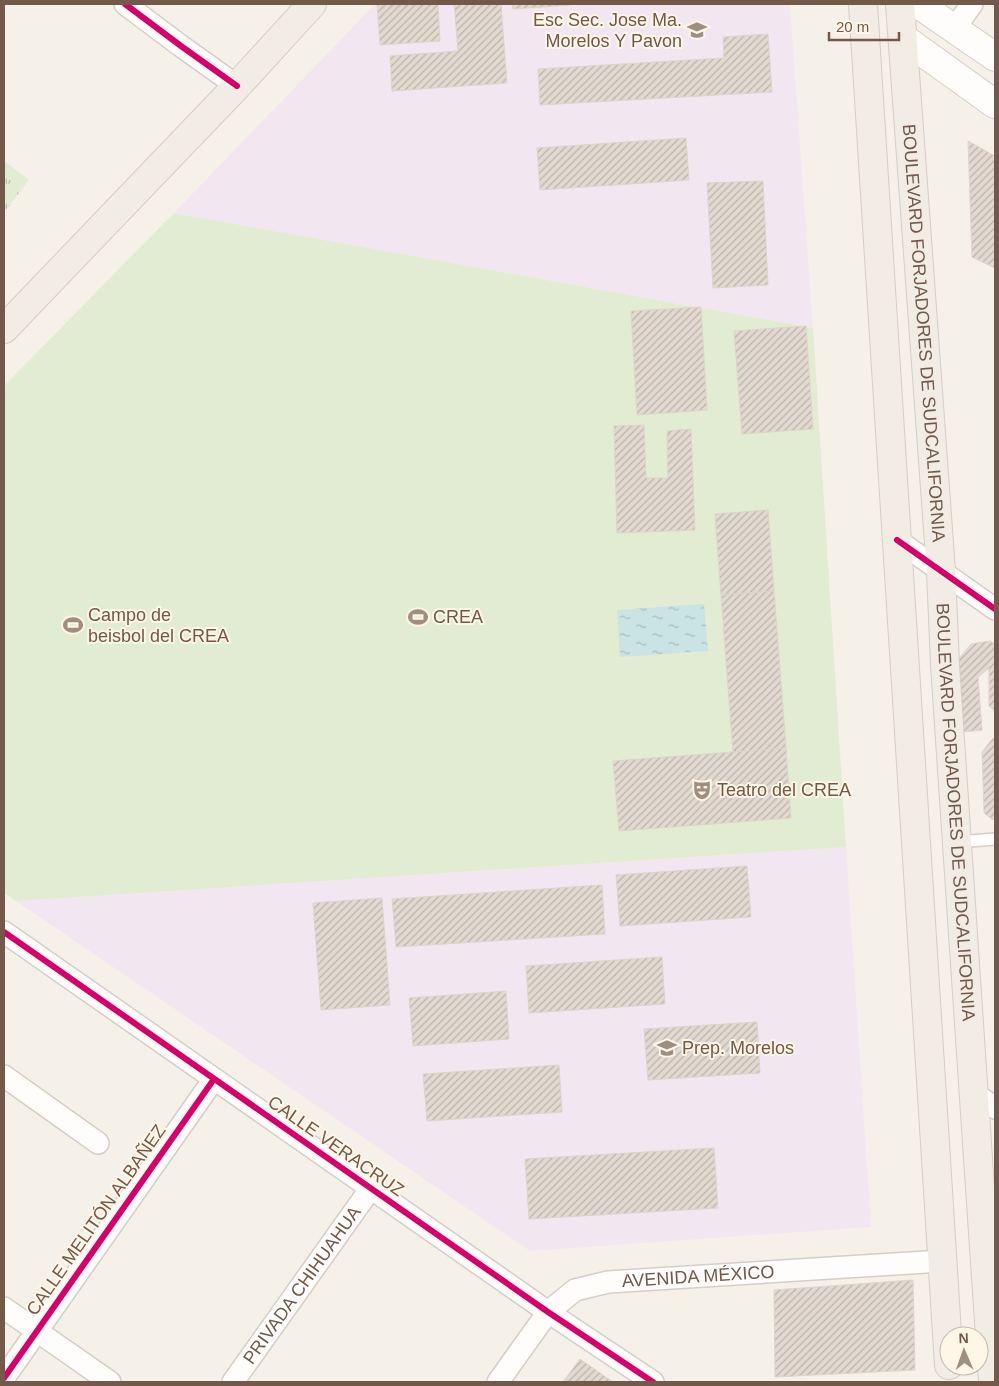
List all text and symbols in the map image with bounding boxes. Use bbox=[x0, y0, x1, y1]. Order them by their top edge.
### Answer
place label: Esc Sec. Jose Ma. Morelos Y Pavon bbox=[533, 10, 682, 51]
scale bar bbox=[829, 10, 899, 42]
text: 20 m bbox=[836, 18, 869, 35]
school or university icon: Esc Sec. Jose Ma. Morelos Y Pavon bbox=[686, 19, 708, 41]
street label: BOULEVARD FORJADORES DE SUDCALIFORNIA bbox=[899, 123, 949, 543]
street label: BOULEVARD FORJADORES DE SUDCALIFORNIA bbox=[932, 603, 979, 1022]
place label: Campo de beisbol del CREA bbox=[88, 605, 229, 646]
sports icon: CREA bbox=[407, 606, 429, 628]
place label: CREA bbox=[433, 607, 483, 627]
sports icon: Campo de beisbol del CREA bbox=[62, 614, 84, 636]
theatre icon: Teatro del CREA bbox=[691, 779, 713, 801]
place label: Teatro del CREA bbox=[717, 780, 851, 800]
school or university icon: Prep. Morelos bbox=[656, 1037, 678, 1059]
place label: Prep. Morelos bbox=[682, 1038, 794, 1058]
street label: CALLE VERACRUZ bbox=[264, 1092, 408, 1200]
street label: CALLE MELITÓN ALBAÑEZ bbox=[22, 1120, 170, 1319]
street label: PRIVADA CHIHUAHUA bbox=[239, 1202, 365, 1368]
street label: AVENIDA MÉXICO bbox=[621, 1262, 775, 1291]
north arrow bbox=[939, 1326, 989, 1376]
text: N bbox=[958, 1330, 969, 1346]

